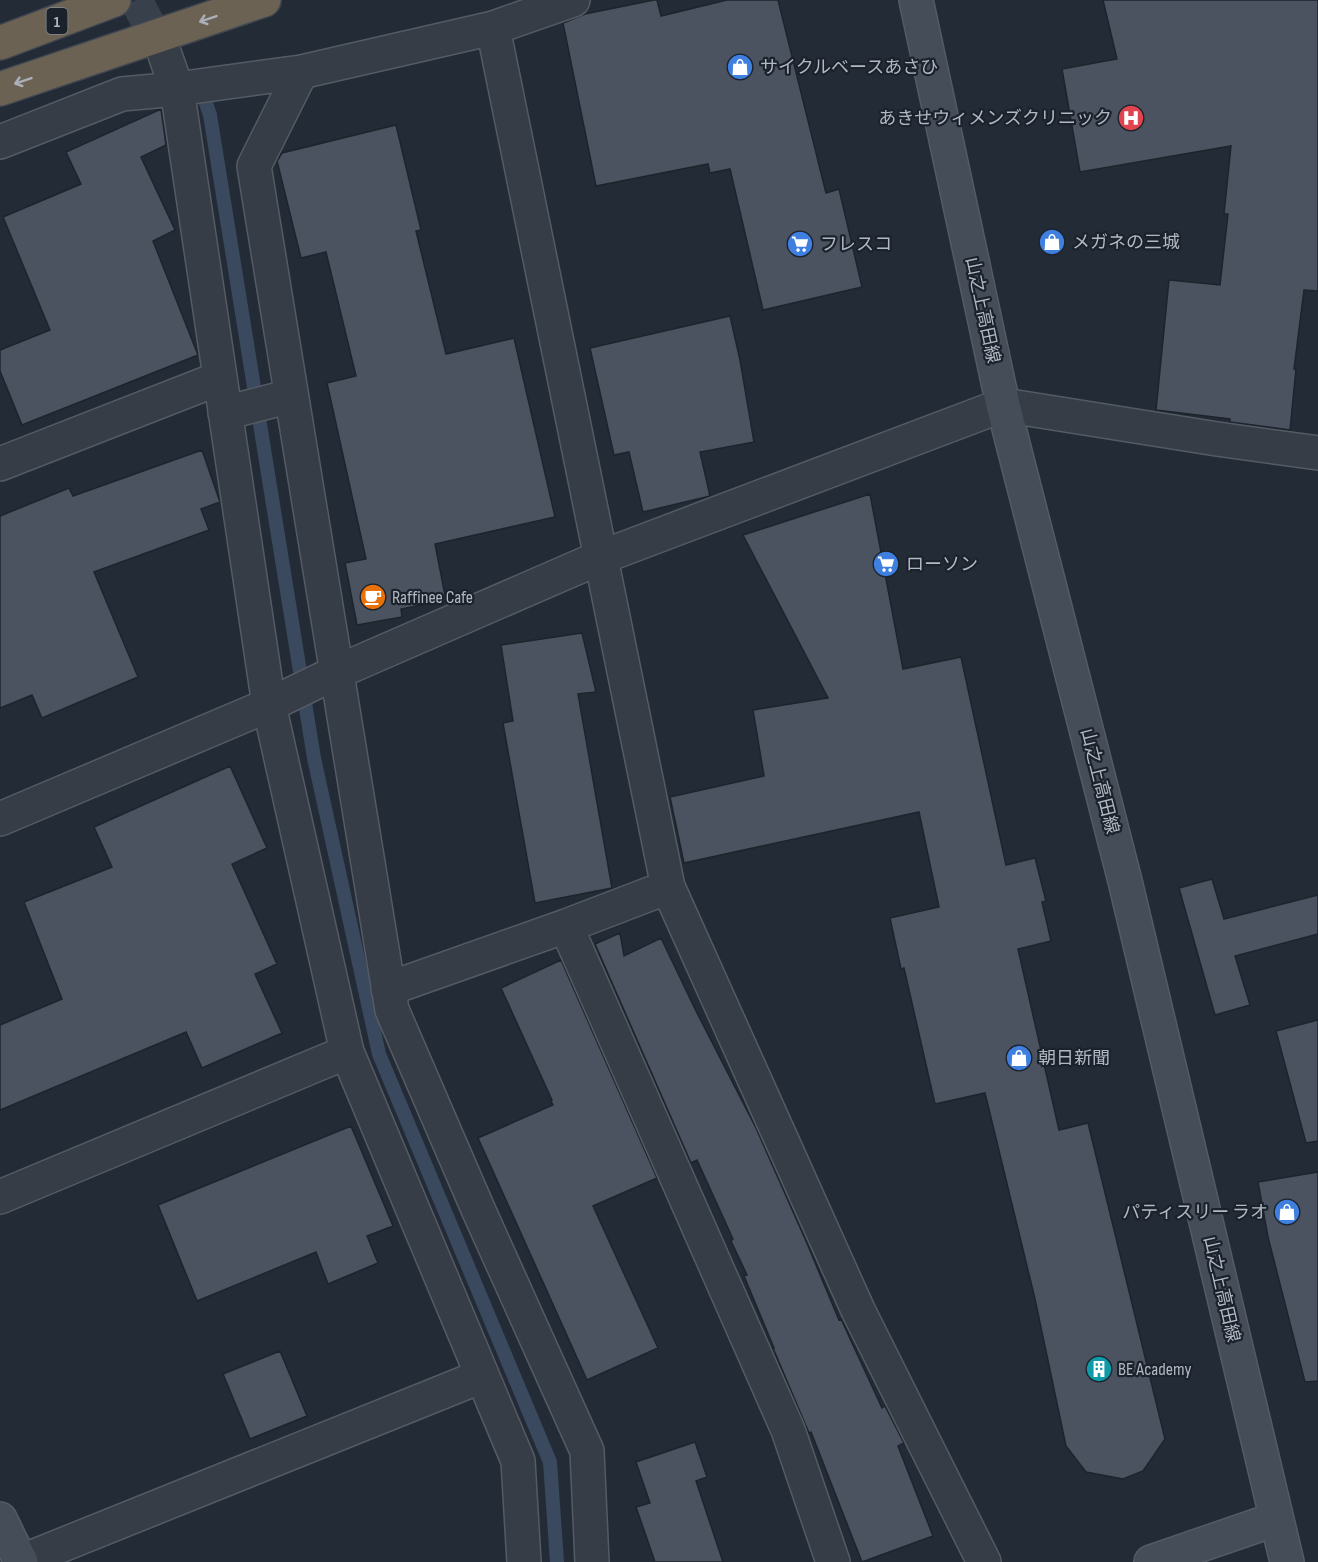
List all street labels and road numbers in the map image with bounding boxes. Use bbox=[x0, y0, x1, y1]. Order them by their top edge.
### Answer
road number: 1 bbox=[46, 8, 68, 34]
street label: 山之上高田線 bbox=[961, 255, 1004, 365]
street label: 山之上高田線 bbox=[1076, 726, 1123, 836]
street label: 山之上高田線 bbox=[1199, 1234, 1244, 1344]

